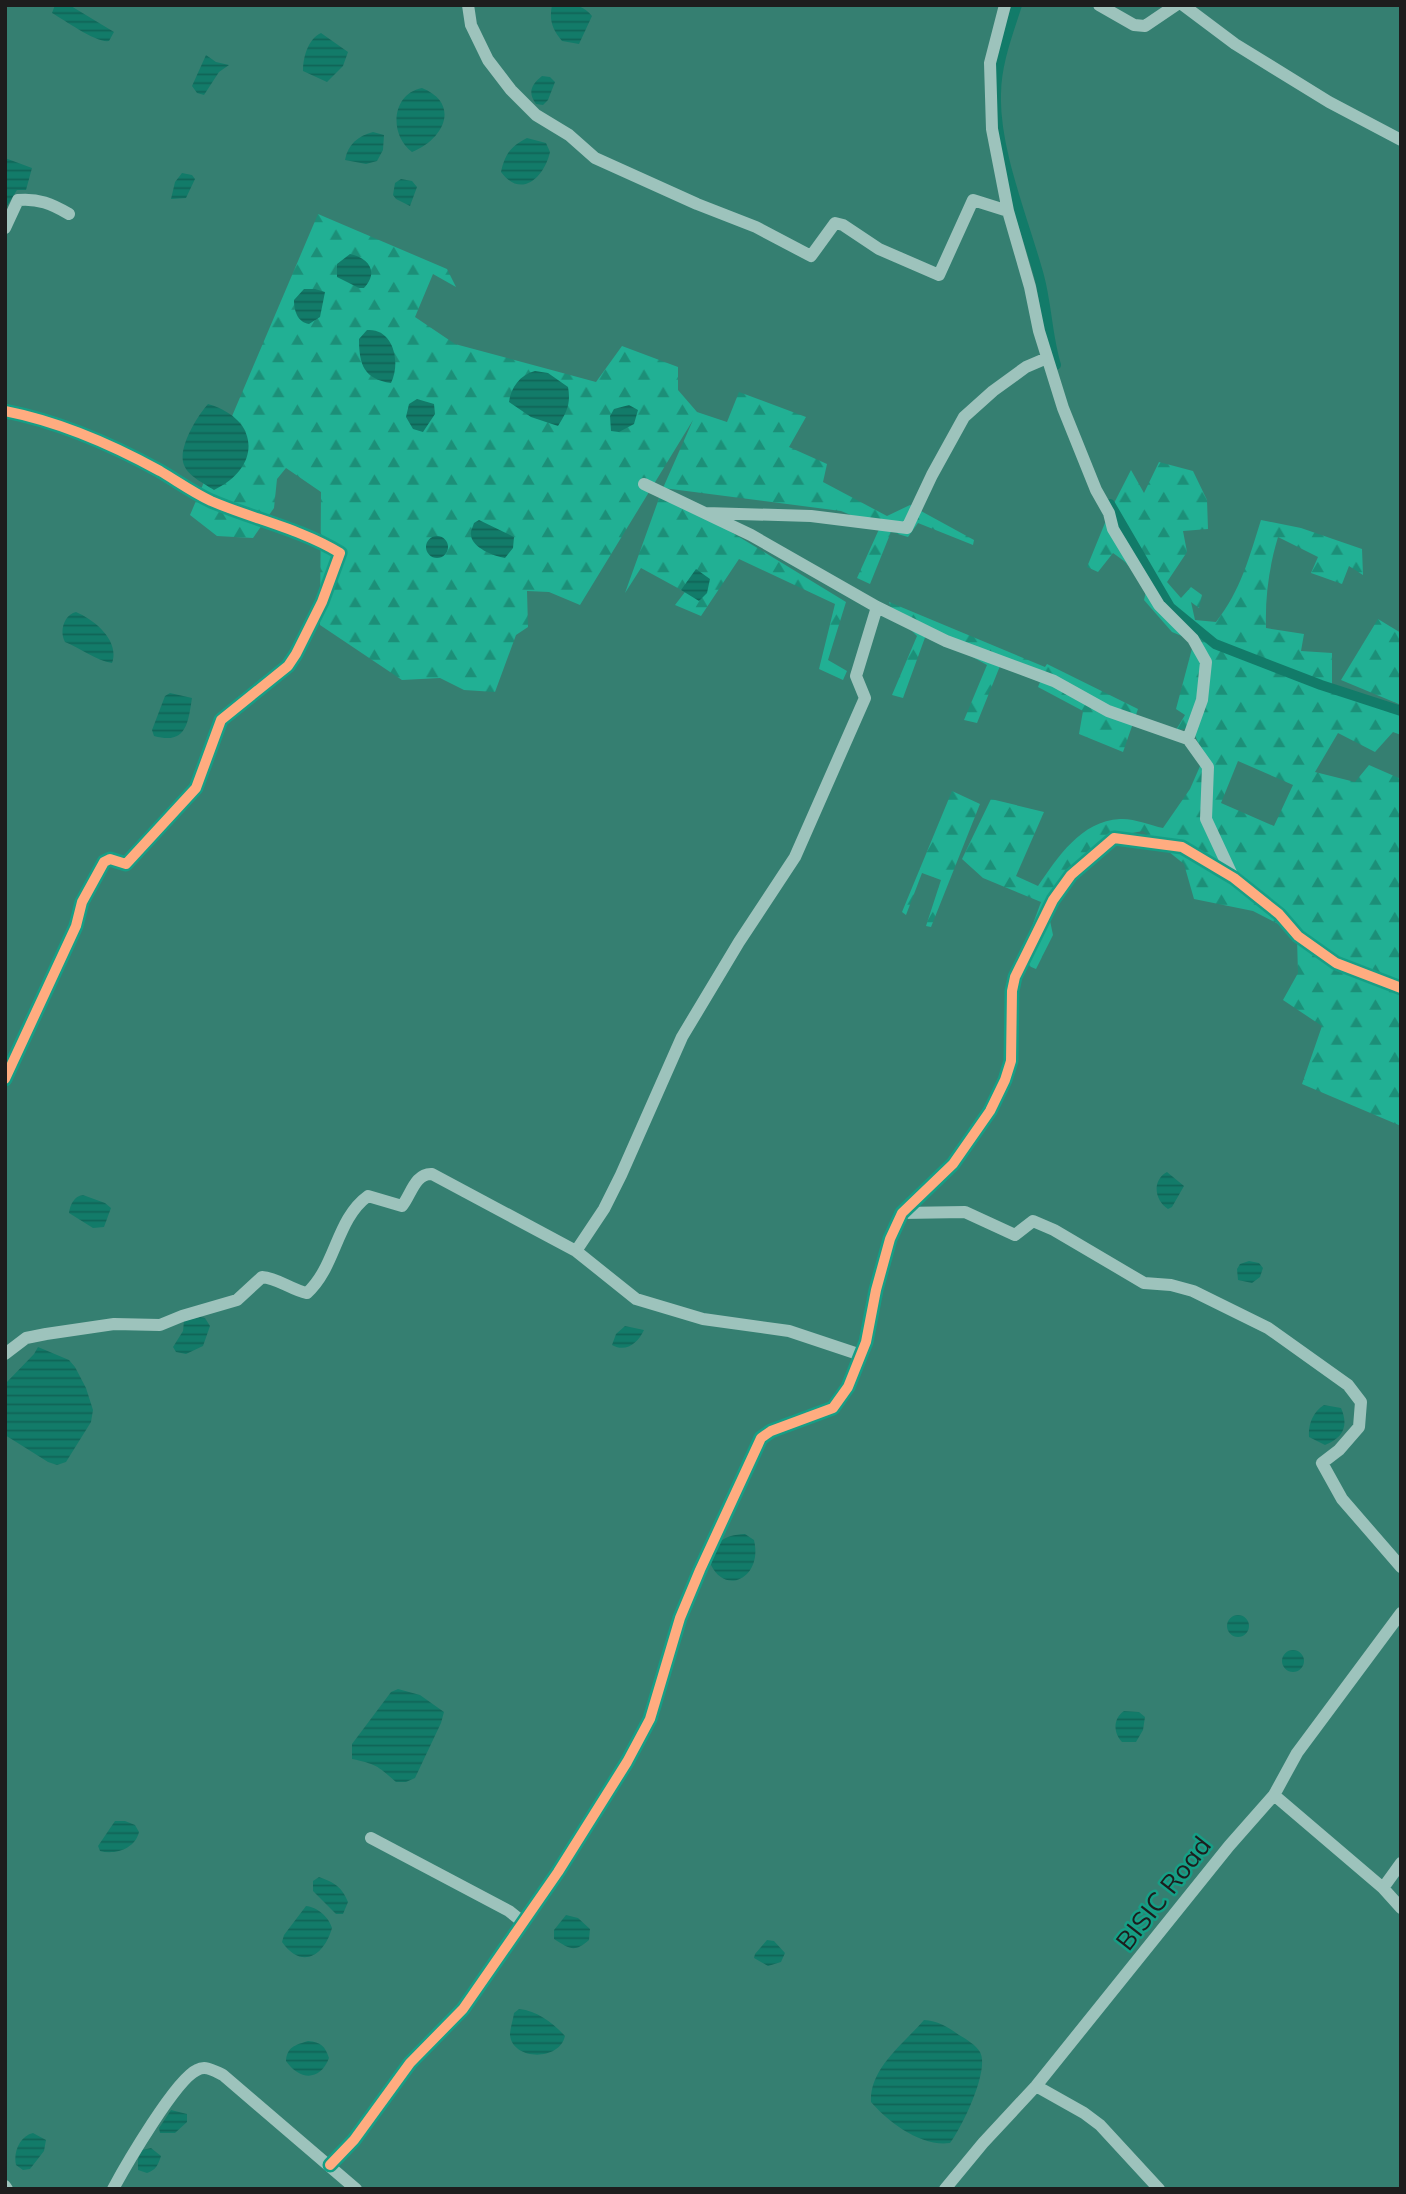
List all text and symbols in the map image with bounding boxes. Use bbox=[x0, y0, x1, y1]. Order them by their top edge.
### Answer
street label: BISIC Road bbox=[1108, 1829, 1218, 1957]

